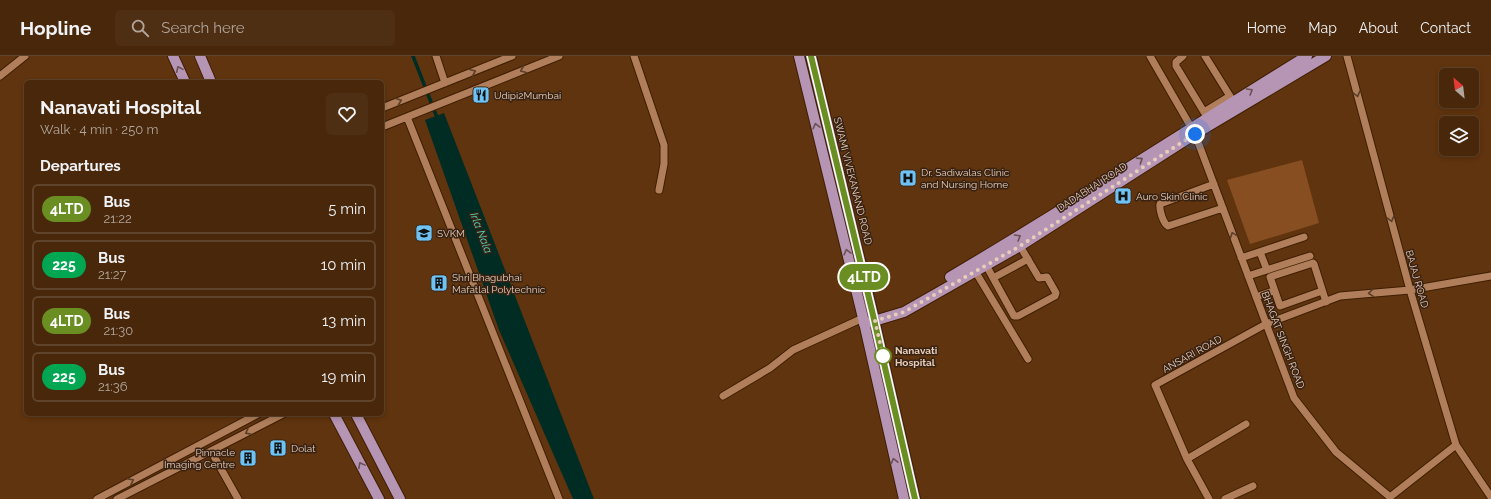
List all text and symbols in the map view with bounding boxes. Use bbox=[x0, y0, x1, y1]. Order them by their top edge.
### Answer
search box bbox=[115, 10, 395, 46]
text: Hopline bbox=[20, 17, 91, 39]
icon: search bbox=[129, 17, 151, 39]
text: Search here bbox=[161, 19, 245, 37]
text: Home bbox=[1247, 20, 1286, 36]
text: Map bbox=[1308, 20, 1337, 36]
text: About bbox=[1359, 20, 1398, 36]
text: Contact bbox=[1420, 20, 1471, 36]
one-way arrow bbox=[176, 66, 184, 73]
one-way arrow bbox=[520, 66, 527, 74]
one-way arrow bbox=[470, 68, 477, 76]
north arrow bbox=[1439, 68, 1479, 108]
map controls bbox=[1439, 68, 1479, 156]
restaurant icon: Udipi2Mumbai bbox=[471, 85, 491, 105]
one-way arrow bbox=[1246, 88, 1253, 96]
place label: Udipi2Mumbai bbox=[494, 90, 561, 101]
one-way arrow bbox=[1352, 90, 1361, 97]
button: heart bbox=[326, 93, 368, 135]
text: Nanavati Hospital bbox=[40, 96, 201, 118]
one-way arrow bbox=[396, 98, 403, 106]
street label: SWAMI VIVEKANAND ROAD bbox=[832, 116, 874, 246]
button: layers bbox=[1439, 116, 1479, 156]
text: Walk · 4 min · 250 m bbox=[40, 122, 158, 137]
one-way arrow bbox=[813, 123, 821, 129]
your location bbox=[1185, 124, 1205, 144]
text: Departures bbox=[40, 157, 121, 175]
one-way arrow bbox=[1136, 157, 1143, 165]
street label: DADABHAI ROAD bbox=[1055, 160, 1129, 214]
place label: Dr. Sadiwalas Clinic and Nursing Home bbox=[921, 167, 1010, 190]
hospital icon: Dr. Sadiwalas Clinic and Nursing Home bbox=[898, 168, 918, 188]
hospital icon: Auro Skin Clinic bbox=[1113, 186, 1133, 206]
place label: Auro Skin Clinic bbox=[1136, 191, 1208, 202]
text: Bus bbox=[103, 193, 130, 211]
text: 5 min bbox=[328, 200, 366, 218]
text: 4LTD bbox=[50, 201, 83, 217]
text: 21:22 bbox=[103, 211, 132, 226]
water label: Irla Nala bbox=[467, 211, 495, 256]
one-way arrow bbox=[1386, 216, 1394, 223]
school or university icon: SVKM bbox=[414, 223, 434, 243]
place label: SVKM bbox=[437, 228, 465, 239]
one-way arrow bbox=[1229, 232, 1237, 239]
one-way arrow bbox=[1014, 234, 1021, 241]
text: Bus bbox=[98, 249, 125, 267]
one-way arrow bbox=[843, 249, 852, 256]
street label: BAJAJ ROAD bbox=[1403, 249, 1431, 309]
text: 10 min bbox=[321, 256, 366, 274]
text: 225 bbox=[52, 257, 76, 273]
line badge: 4LTD bbox=[836, 264, 892, 290]
text: 21:27 bbox=[98, 267, 127, 282]
text: 4LTD bbox=[847, 269, 881, 285]
place label: Shri Bhagubhai Mafatlal Polytechnic bbox=[452, 272, 546, 295]
building icon: Shri Bhagubhai Mafatlal Polytechnic bbox=[429, 273, 449, 293]
one-way arrow bbox=[1368, 289, 1374, 298]
street label: BHAGAT SINGH ROAD bbox=[1259, 290, 1307, 390]
text: Bus bbox=[103, 305, 130, 323]
text: 13 min bbox=[322, 312, 366, 330]
text: 4LTD bbox=[50, 313, 83, 329]
text: 21:30 bbox=[103, 323, 133, 338]
street label: ANSARI ROAD bbox=[1160, 333, 1224, 375]
place label: Nanavati Hospital bbox=[895, 345, 937, 368]
marker: Nanavati Hospital bbox=[874, 347, 892, 365]
text: Bus bbox=[98, 361, 125, 379]
text: 19 min bbox=[321, 368, 366, 386]
text: 225 bbox=[52, 369, 76, 385]
text: 21:36 bbox=[98, 379, 128, 394]
one-way arrow bbox=[245, 427, 252, 435]
building icon: Dolat bbox=[268, 438, 288, 458]
place label: Dolat bbox=[291, 443, 316, 454]
place label: Pinnacle Imaging Centre bbox=[164, 447, 235, 470]
building icon: Pinnacle Imaging Centre bbox=[238, 448, 258, 468]
one-way arrow bbox=[890, 458, 899, 465]
one-way arrow bbox=[358, 461, 365, 469]
one-way arrow bbox=[127, 478, 134, 485]

